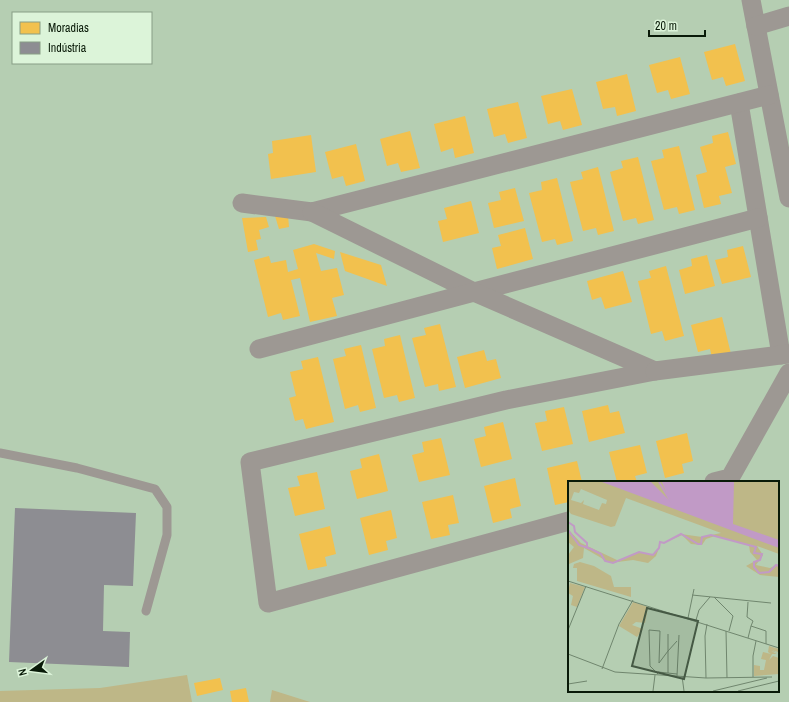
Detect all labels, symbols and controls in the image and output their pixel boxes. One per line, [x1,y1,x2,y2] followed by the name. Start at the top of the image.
[12,12,152,64] legend
[649,12,705,38] scale bar
[655,18,677,34] text: 20 m
[48,20,89,36] text: Moradias
[48,40,87,56] text: Indústria
[568,481,779,692] inset map
[12,650,52,690] north arrow
[15,668,30,677] text: N

